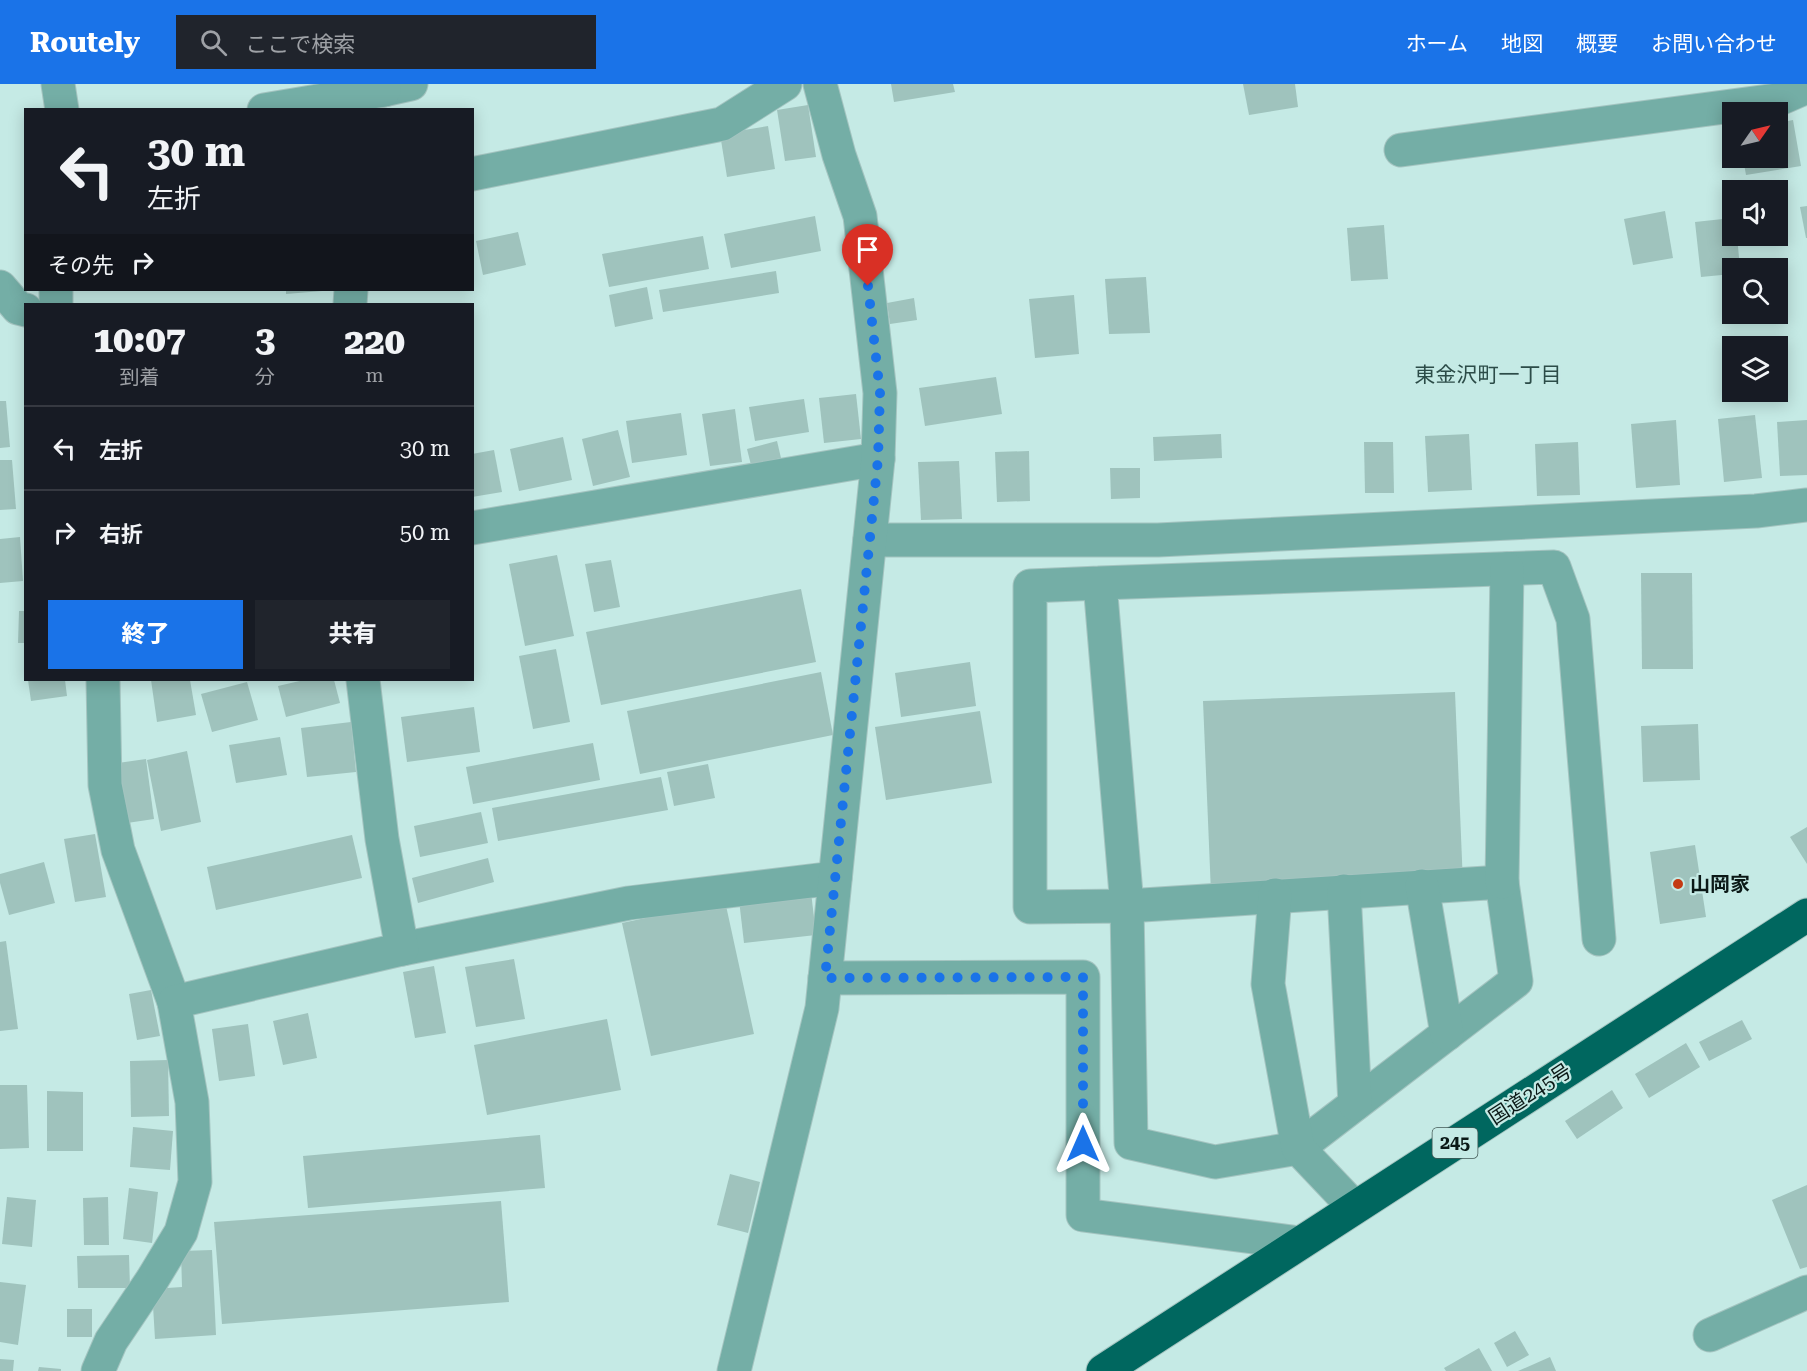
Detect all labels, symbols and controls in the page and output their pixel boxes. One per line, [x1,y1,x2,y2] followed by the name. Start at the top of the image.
[176,15,596,69] search box
[30,26,140,59] text: Routely
[197,26,230,59] icon: search
[245,32,355,57] text: ここで検索
[1406,32,1468,56] text: ホーム
[1501,32,1543,56] text: 地図
[1576,32,1618,56] text: 概要
[1651,32,1777,56] text: お問い合わせ
[1722,102,1788,168] north arrow
[1722,102,1788,402] map controls
[147,127,245,176] text: 30 m
[48,132,126,210] icon: left
[1722,180,1788,246] button: sound
[147,183,201,215] text: 左折
[842,224,893,286] pin
[851,233,884,266] icon: arrive
[126,246,159,279] icon: right
[48,253,114,278] text: その先
[1722,258,1788,324] button: search
[93,319,186,361] text: 10:07
[255,319,275,361] text: 3
[344,321,405,363] text: 220
[1722,336,1788,402] button: layers
[365,363,384,387] text: m
[1415,363,1562,387] district label: 東金沢町一丁目
[119,365,159,389] text: 到着
[255,365,275,389] text: 分
[48,432,81,465] icon: left
[400,436,450,461] text: 30 m
[99,438,143,463] text: 左折
[48,516,81,549] icon: right
[400,520,450,545] text: 50 m
[99,522,143,547] text: 右折
[48,600,243,669] button: 終了
[255,600,450,669] button: 共有
[1690,872,1750,896] place label: 山岡家
[1671,877,1685,891] marker: 山岡家
[1484,1058,1576,1130] street label: 国道245号
[1051,1112,1115,1176] position arrow
[1432,1128,1478,1158] road number: 245

